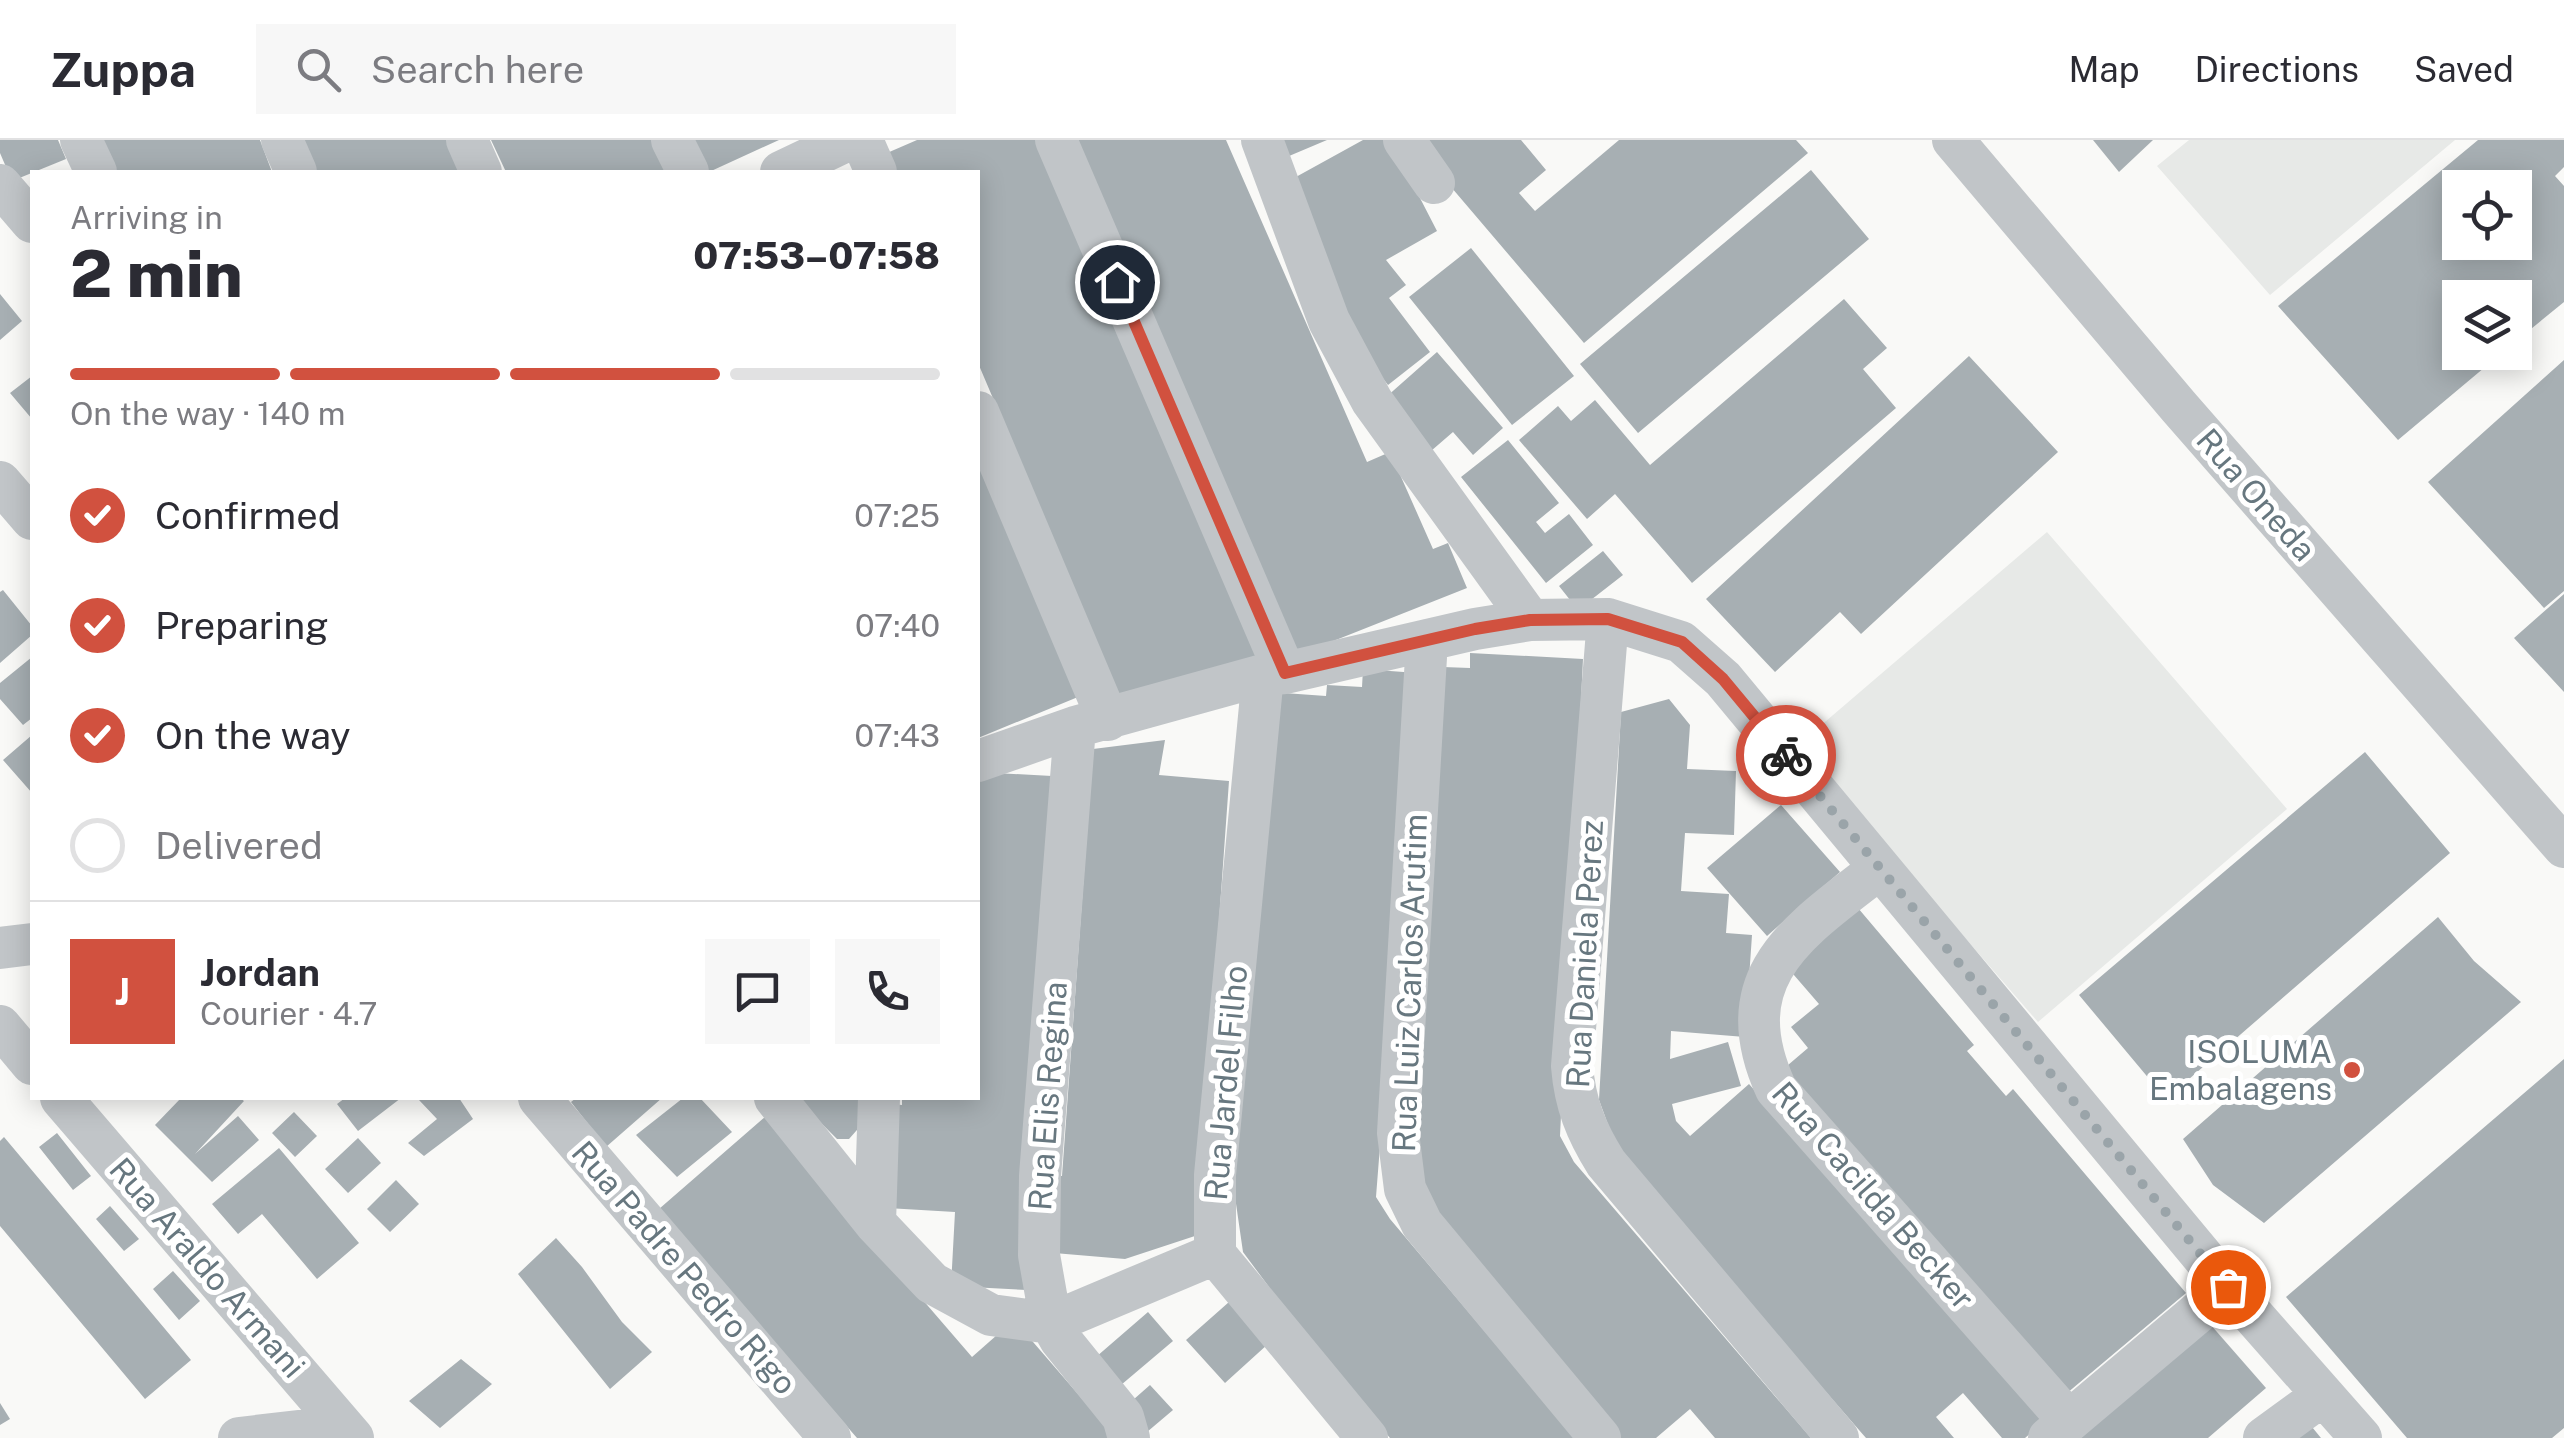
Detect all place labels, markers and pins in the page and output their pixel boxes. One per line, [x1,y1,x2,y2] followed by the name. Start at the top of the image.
[1075,240,1160,325] pin
[2149,1033,2332,1107] place label: ISOLUMA Embalagens
[2341,1059,2363,1081] marker: ISOLUMA Embalagens
[2186,1245,2271,1330] pin

